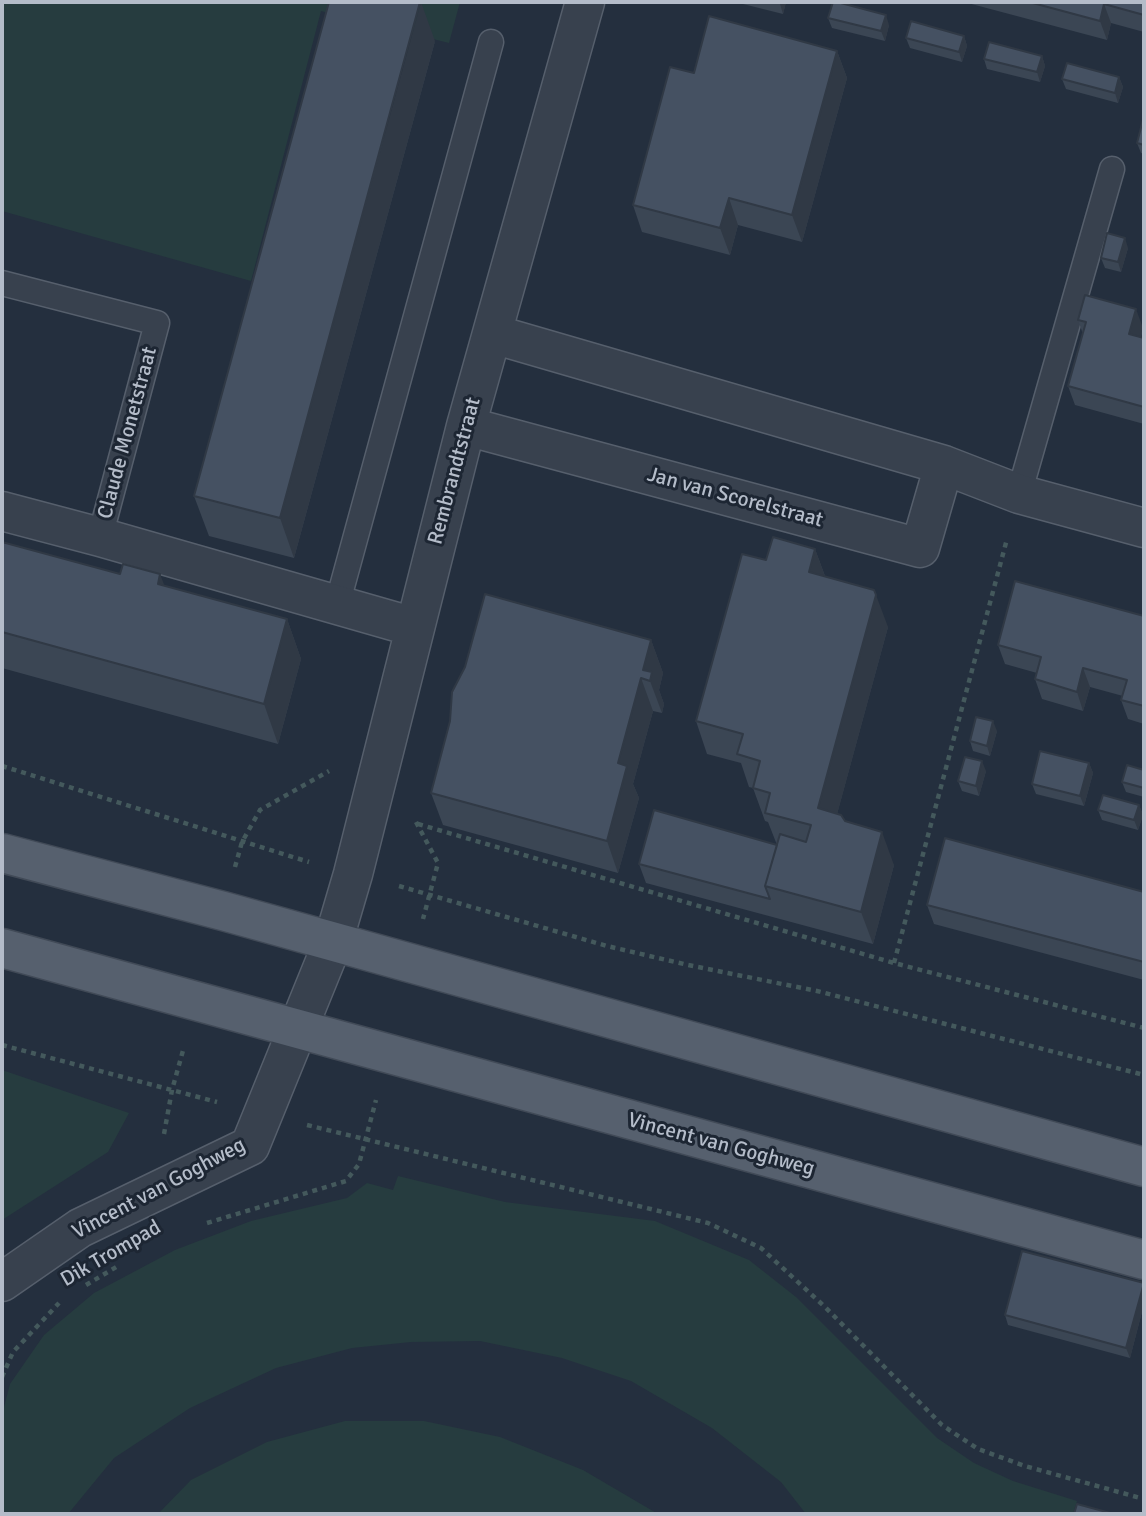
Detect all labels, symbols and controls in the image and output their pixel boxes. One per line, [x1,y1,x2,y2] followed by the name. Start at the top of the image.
[93,344,163,522] street label: Claude Monetstraat
[423,395,487,547] street label: Rembrandtstraat
[644,462,826,534] street label: Jan van Scorelstraat
[625,1108,817,1182] street label: Vincent van Goghweg
[68,1133,250,1245] street label: Vincent van Goghweg
[56,1215,166,1293] street label: Dik Trompad

